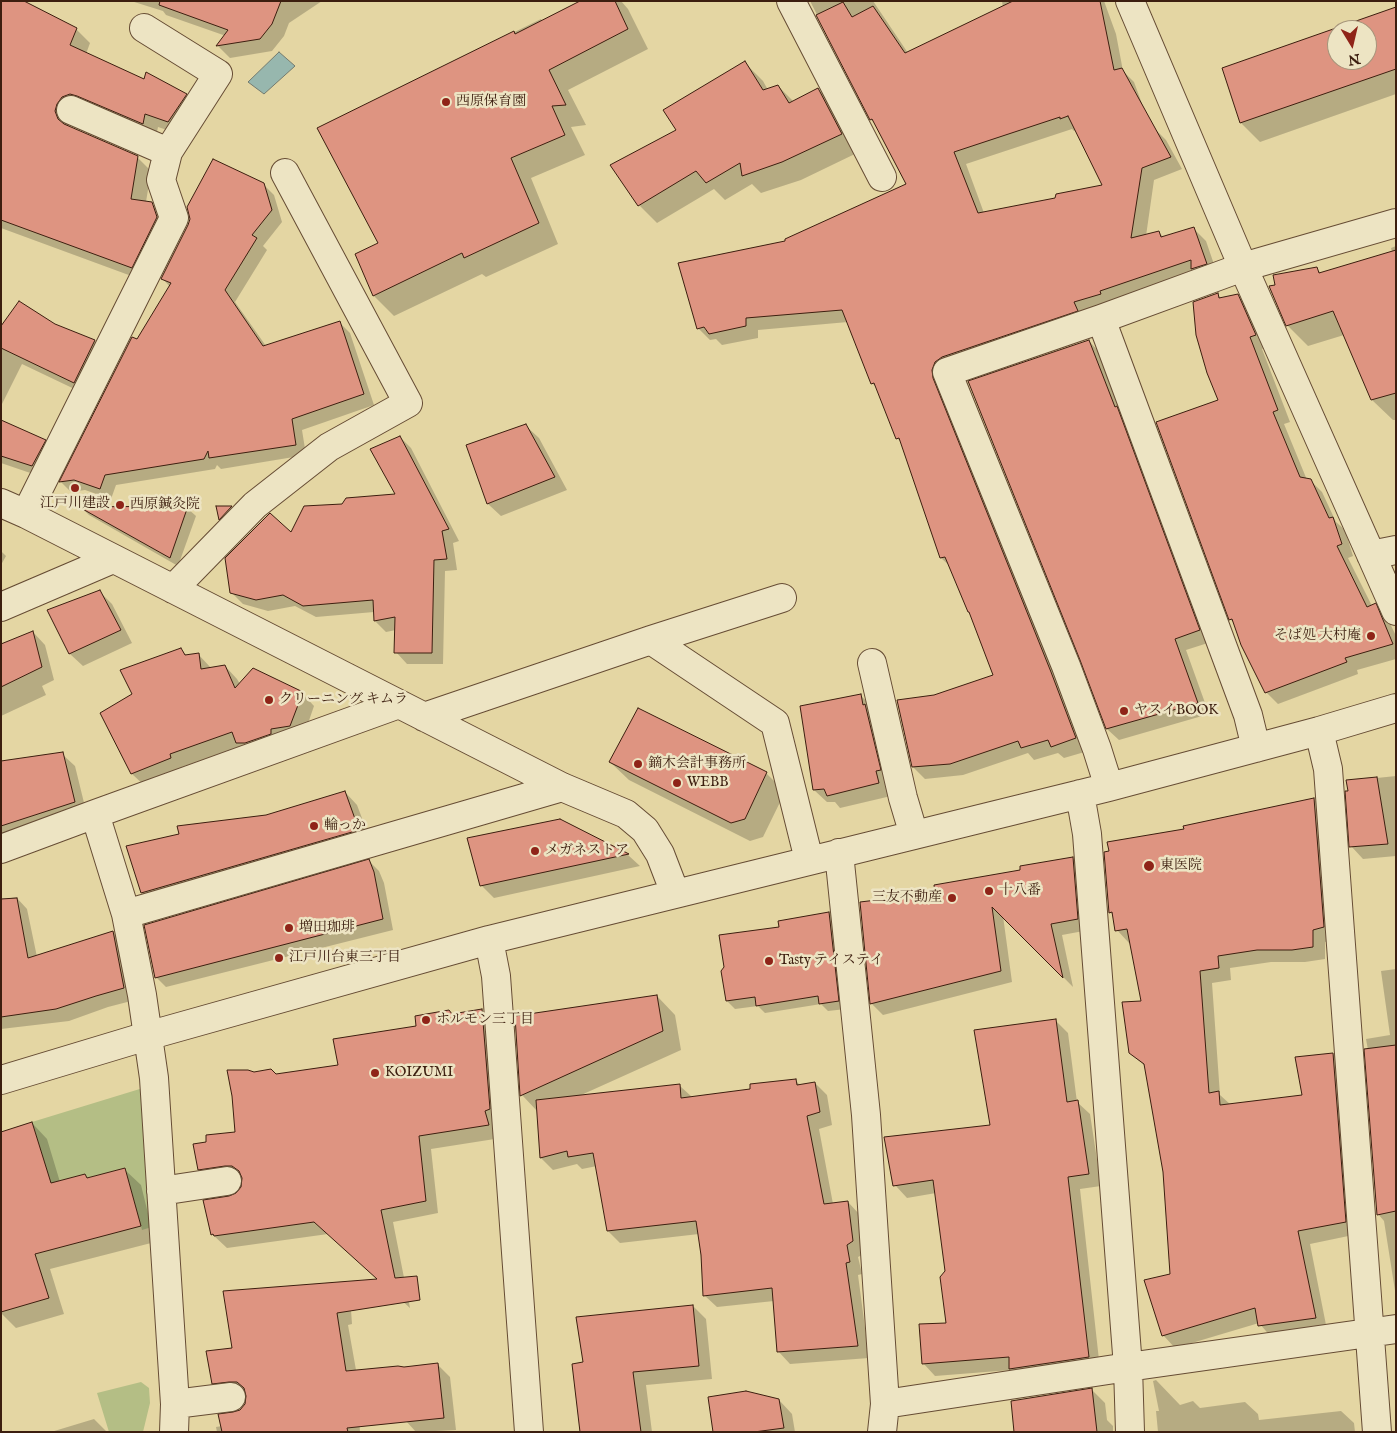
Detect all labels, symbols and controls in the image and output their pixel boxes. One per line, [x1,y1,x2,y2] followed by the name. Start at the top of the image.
[1327,20,1377,70] north arrow
[1347,49,1362,69] text: N
[456,94,526,110] place label: 西原保育園
[440,96,452,108] marker: 西原保育園
[69,482,81,494] marker: 江戸川建設
[40,496,110,512] place label: 江戸川建設
[130,497,200,513] place label: 西原鍼灸院
[114,499,126,511] marker: 西原鍼灸院
[1274,628,1361,644] place label: そば処 大村庵
[1365,630,1377,642] marker: そば処 大村庵
[279,692,408,708] place label: クリーニング キムラ
[263,694,275,706] marker: クリーニング キムラ
[1134,703,1218,719] place label: ヤスイBOOK
[1118,705,1130,717] marker: ヤスイBOOK
[648,756,746,772] place label: 鏑木会計事務所
[632,758,644,770] marker: 鏑木会計事務所
[687,775,728,791] place label: WEBB
[671,777,683,789] marker: WEBB
[324,818,366,834] place label: 輪っか
[308,820,320,832] marker: 輪っか
[545,843,629,859] place label: メガネストア
[529,845,541,857] marker: メガネストア
[1160,858,1202,874] place label: 東医院
[1142,859,1156,873] marker: 東医院
[999,883,1041,899] place label: 十八番
[983,885,995,897] marker: 十八番
[872,890,942,906] place label: 三友不動産
[946,892,958,904] marker: 三友不動産
[299,920,355,936] place label: 増田珈琲
[283,922,295,934] marker: 増田珈琲
[289,950,401,966] place label: 江戸川台東三丁目
[273,952,285,964] marker: 江戸川台東三丁目
[779,953,884,969] place label: Tasty テイステイ
[763,955,775,967] marker: Tasty テイステイ
[436,1012,534,1028] place label: ホルモン三丁目
[420,1014,432,1026] marker: ホルモン三丁目
[385,1065,453,1081] place label: KOIZUMI
[369,1067,381,1079] marker: KOIZUMI

